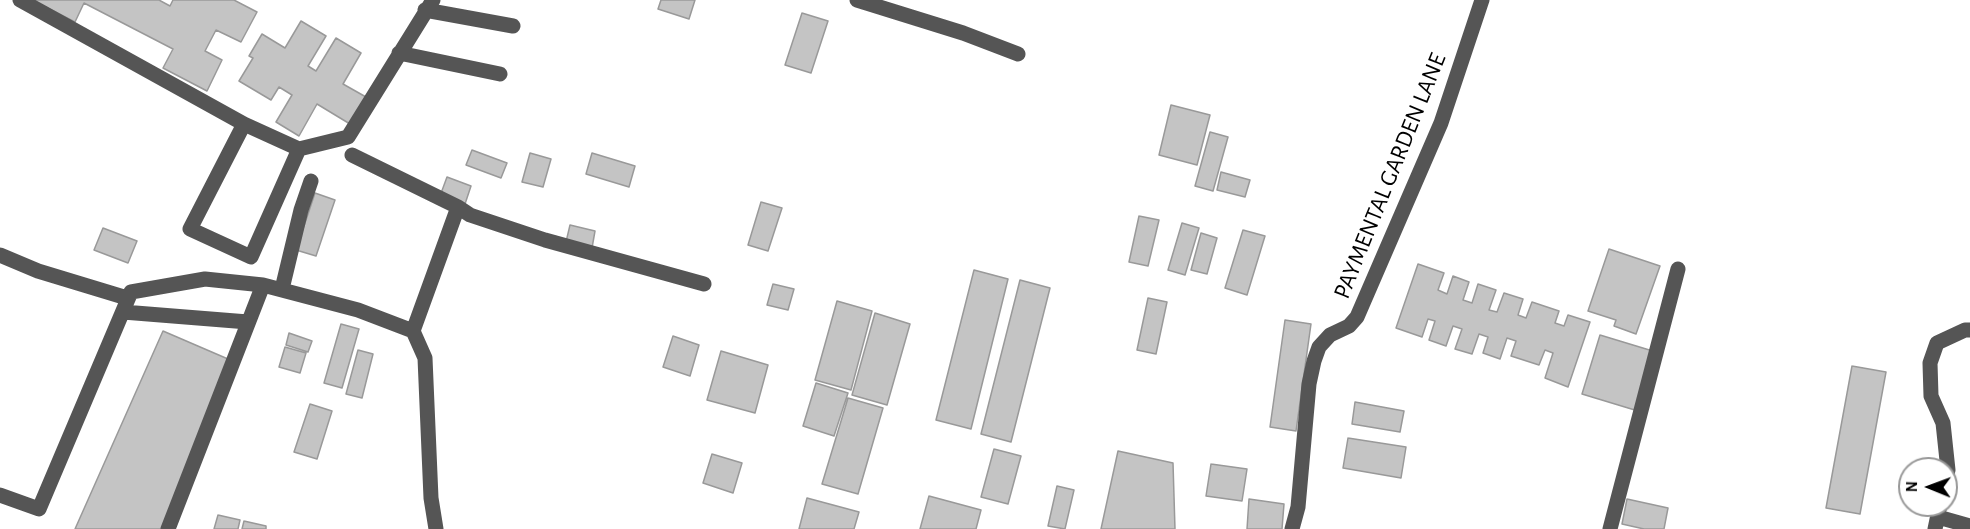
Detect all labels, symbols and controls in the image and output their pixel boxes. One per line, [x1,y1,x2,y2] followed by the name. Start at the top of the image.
[1328,49,1452,303] street label: PAYMENTAL GARDEN LANE
[1898,457,1958,517] north arrow
[1904,481,1920,492] text: N

